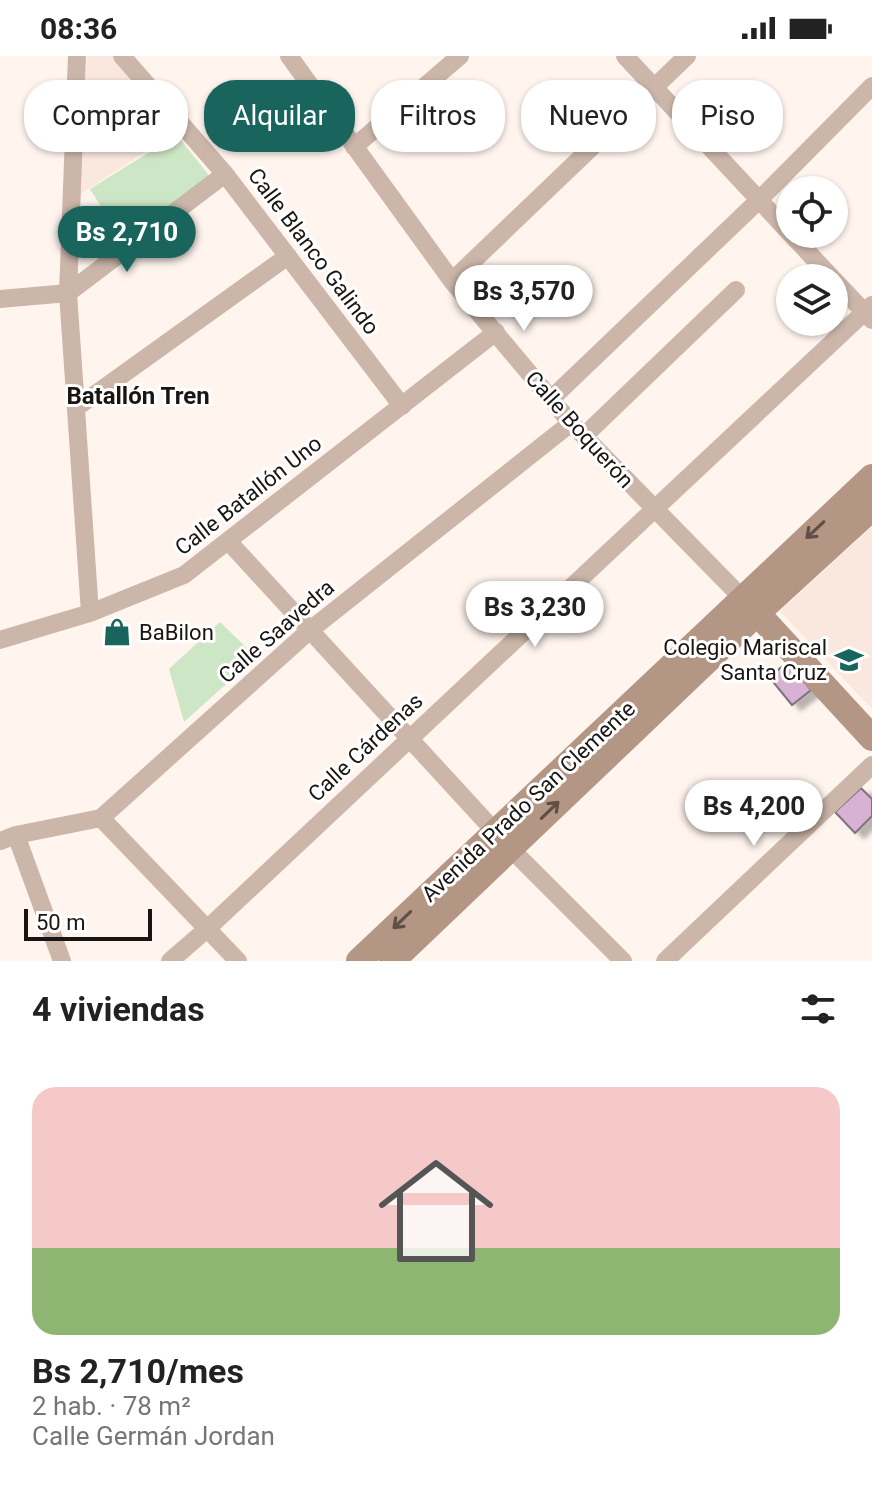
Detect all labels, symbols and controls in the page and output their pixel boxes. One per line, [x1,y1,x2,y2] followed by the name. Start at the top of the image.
[40,11,117,46] text: 08:36
[24,80,188,152] chip: Comprar
[204,80,355,152] chip: Alquilar
[371,80,505,152] chip: Filtros
[521,80,656,152] chip: Nuevo
[672,80,783,152] chip: Piso
[243,163,384,339] street label: Calle Blanco Galindo
[776,176,848,336] map controls
[776,176,848,248] button: locate
[44,206,210,274] pin: Bs 2,710
[76,217,178,247] text: Bs 2,710
[776,264,848,336] button: layers
[441,265,607,333] pin: Bs 3,570
[473,276,575,306] text: Bs 3,570
[521,366,639,493] street label: Calle Boquerón
[66,382,210,410] district label: Batallón Tren
[170,431,326,560] street label: Calle Batallón Uno
[805,521,825,540] one-way arrow
[214,575,339,688] street label: Calle Saavedra
[452,581,618,649] pin: Bs 3,230
[484,592,586,622] text: Bs 3,230
[102,617,132,647] shop icon: BaBilon
[139,620,214,645] place label: BaBilon
[663,635,827,685] place label: Colegio Mariscal Santa Cruz
[834,645,864,675] school or university icon: Colegio Mariscal Santa Cruz
[303,688,428,807] street label: Calle Cárdenas
[416,696,640,907] street label: Avenida Prado San Clemente
[671,780,837,848] pin: Bs 4,200
[703,791,805,821] text: Bs 4,200
[540,801,559,820] one-way arrow
[24,905,152,941] scale bar
[36,910,85,935] text: 50 m
[393,910,412,929] one-way arrow
[796,987,840,1031] icon: filters
[32,989,205,1029] text: 4 viviendas
[364,1139,508,1283] icon: home
[32,1351,244,1391] text: Bs 2,710/mes
[32,1391,191,1421] text: 2 hab. · 78 m²
[32,1421,275,1451] text: Calle Germán Jordan

